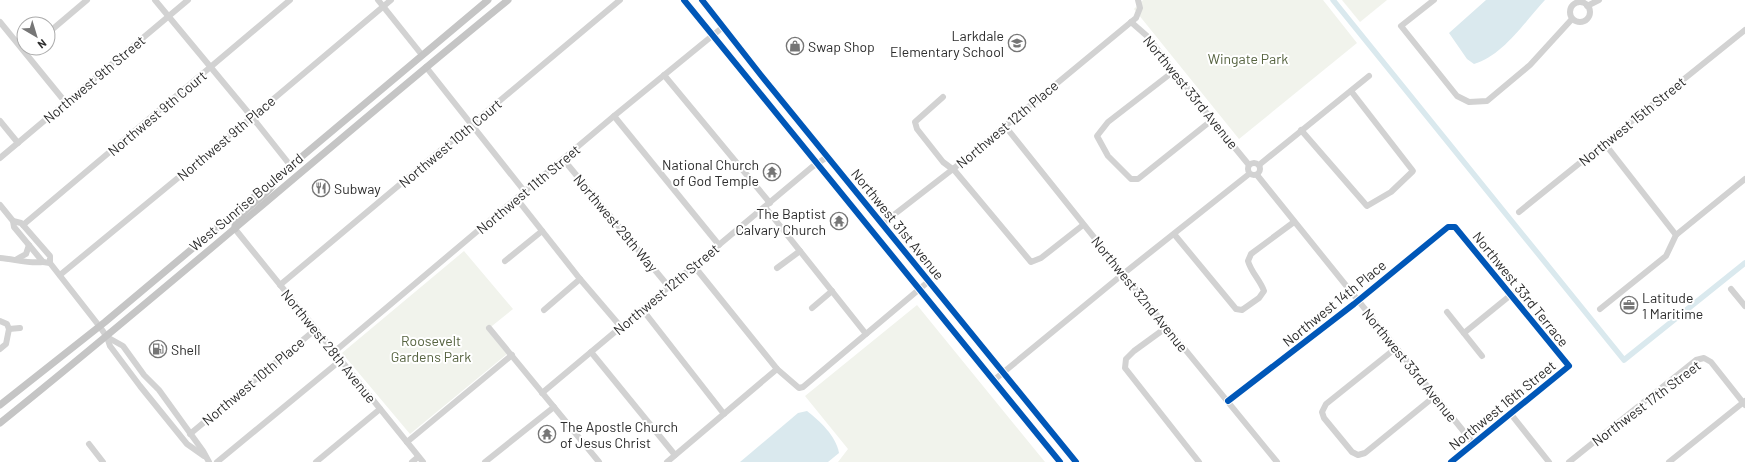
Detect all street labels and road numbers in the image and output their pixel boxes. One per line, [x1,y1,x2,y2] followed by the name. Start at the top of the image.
[40,32,148,126] street label: Northwest 9th Street
[1140,32,1242,152] street label: Northwest 33rd Avenue
[104,67,210,159] street label: Northwest 9th Court
[1575,73,1689,169] street label: Northwest 15th Street
[953,76,1061,172] street label: Northwest 12th Place
[173,92,279,184] street label: Northwest 9th Place
[395,95,505,191] street label: Northwest 10th Court
[473,141,583,237] street label: Northwest 11th Street
[186,149,306,255] street label: West Sunrise Boulevard
[848,165,948,283] street label: Northwest 31st Avenue
[570,171,662,276] street label: Northwest 29th Way
[1469,228,1573,350] street label: Northwest 33rd Terrace
[1088,233,1192,355] street label: Northwest 32nd Avenue
[610,240,722,338] street label: Northwest 12th Street
[1279,256,1389,350] street label: Northwest 14th Place
[278,286,380,406] street label: Northwest 28th Avenue
[1359,305,1461,425] street label: Northwest 33rd Avenue
[198,333,308,429] street label: Northwest 10th Place
[1445,357,1559,453] street label: Northwest 16th Street
[1588,357,1704,449] street label: Northwest 17th Street

